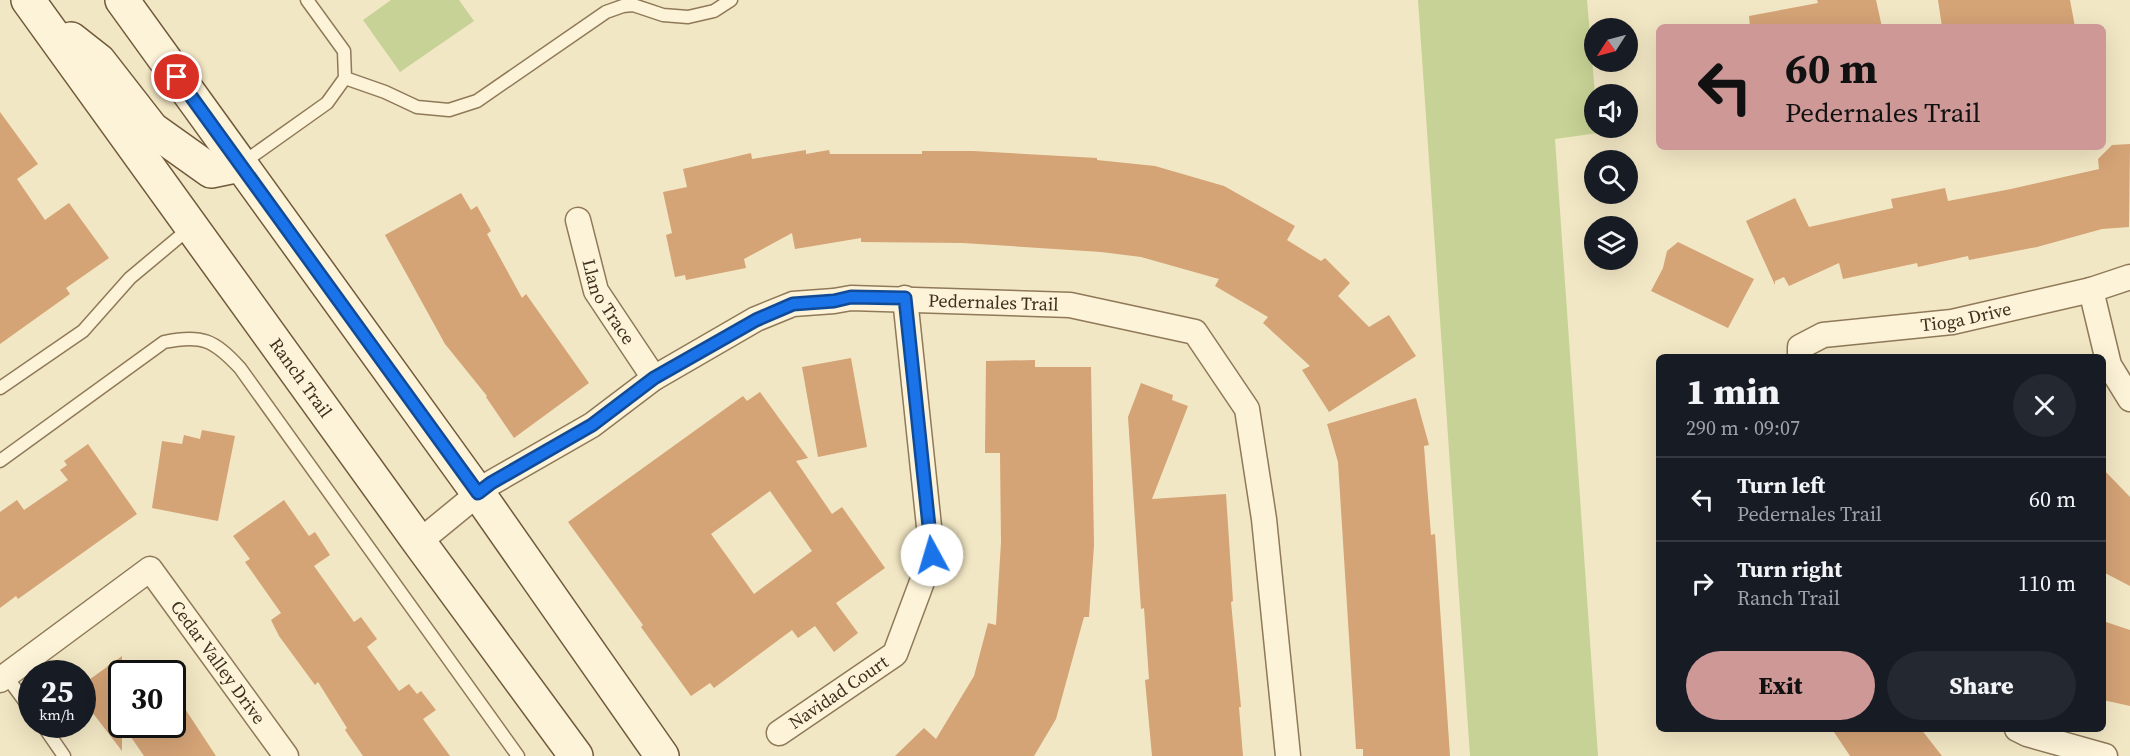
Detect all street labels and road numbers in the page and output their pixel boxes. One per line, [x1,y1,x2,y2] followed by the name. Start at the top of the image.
[576,256,641,349] street label: Llano Trace
[928,287,1059,317] street label: Pedernales Trail
[1919,296,2014,337] street label: Tioga Drive
[264,333,338,423] street label: Ranch Trail
[165,595,272,729] street label: Cedar Valley Drive
[784,649,893,735] street label: Navidad Court

